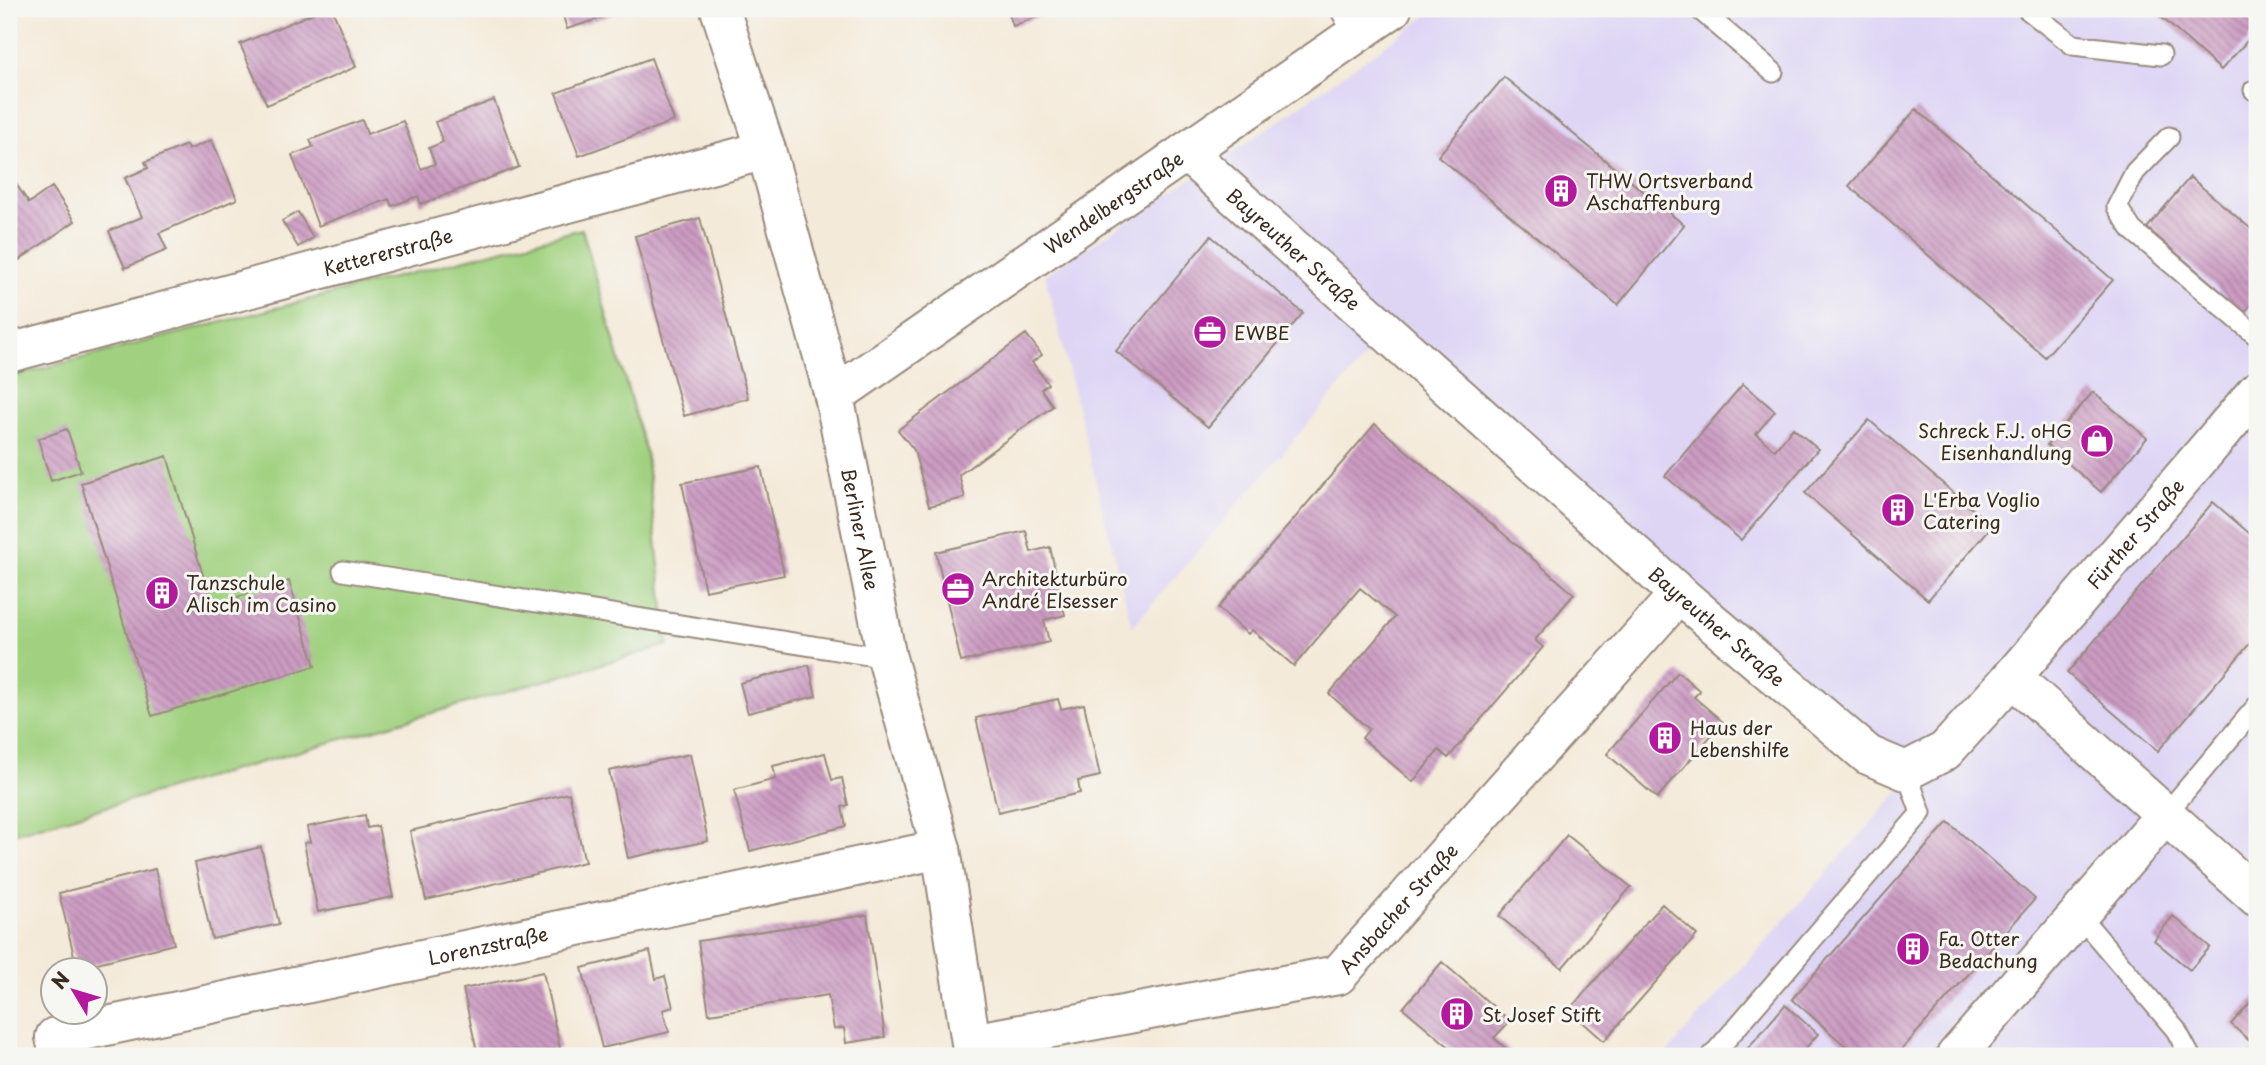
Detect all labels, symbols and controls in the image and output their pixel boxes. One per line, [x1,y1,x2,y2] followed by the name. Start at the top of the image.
[1038,144,1189,260] street label: Wendelbergstraße
[1586,166,1753,216] place label: THW Ortsverband Aschaffenburg
[1542,172,1580,210] building icon: THW Ortsverband Aschaffenburg
[1221,181,1367,317] street label: Bayreuther Straße
[320,221,455,282] street label: Kettererstraße
[1191,313,1229,351] office icon: EWBE
[1234,318,1290,346] place label: EWBE
[1918,416,2072,466] place label: Schreck F.J. oHG Eisenhandlung
[2078,422,2116,460] shop icon: Schreck F.J. oHG Eisenhandlung
[835,465,887,592] street label: Berliner Allee
[2080,472,2190,595] street label: Fürther Straße
[1923,485,2040,535] place label: L'Erba Voglio Catering
[1879,491,1917,529] building icon: L'Erba Voglio Catering
[1643,560,1791,693] street label: Bayreuther Straße
[982,564,1128,614] place label: Architekturbüro André Elsesser
[186,568,337,618] place label: Tanzschule Alisch im Casino
[939,570,977,608] office icon: Architekturbüro André Elsesser
[143,574,181,612] building icon: Tanzschule Alisch im Casino
[1690,713,1789,763] place label: Haus der Lebenshilfe
[1646,719,1684,757] building icon: Haus der Lebenshilfe
[1332,837,1464,980] street label: Ansbacher Straße
[425,919,550,971] street label: Lorenzstraße
[1938,924,2038,974] place label: Fa. Otter Bedachung
[1894,930,1932,968] building icon: Fa. Otter Bedachung
[38,956,108,1026] north arrow
[44,965,75,994] text: N
[1438,995,1476,1033] building icon: St Josef Stift
[1482,1000,1602,1028] place label: St Josef Stift

